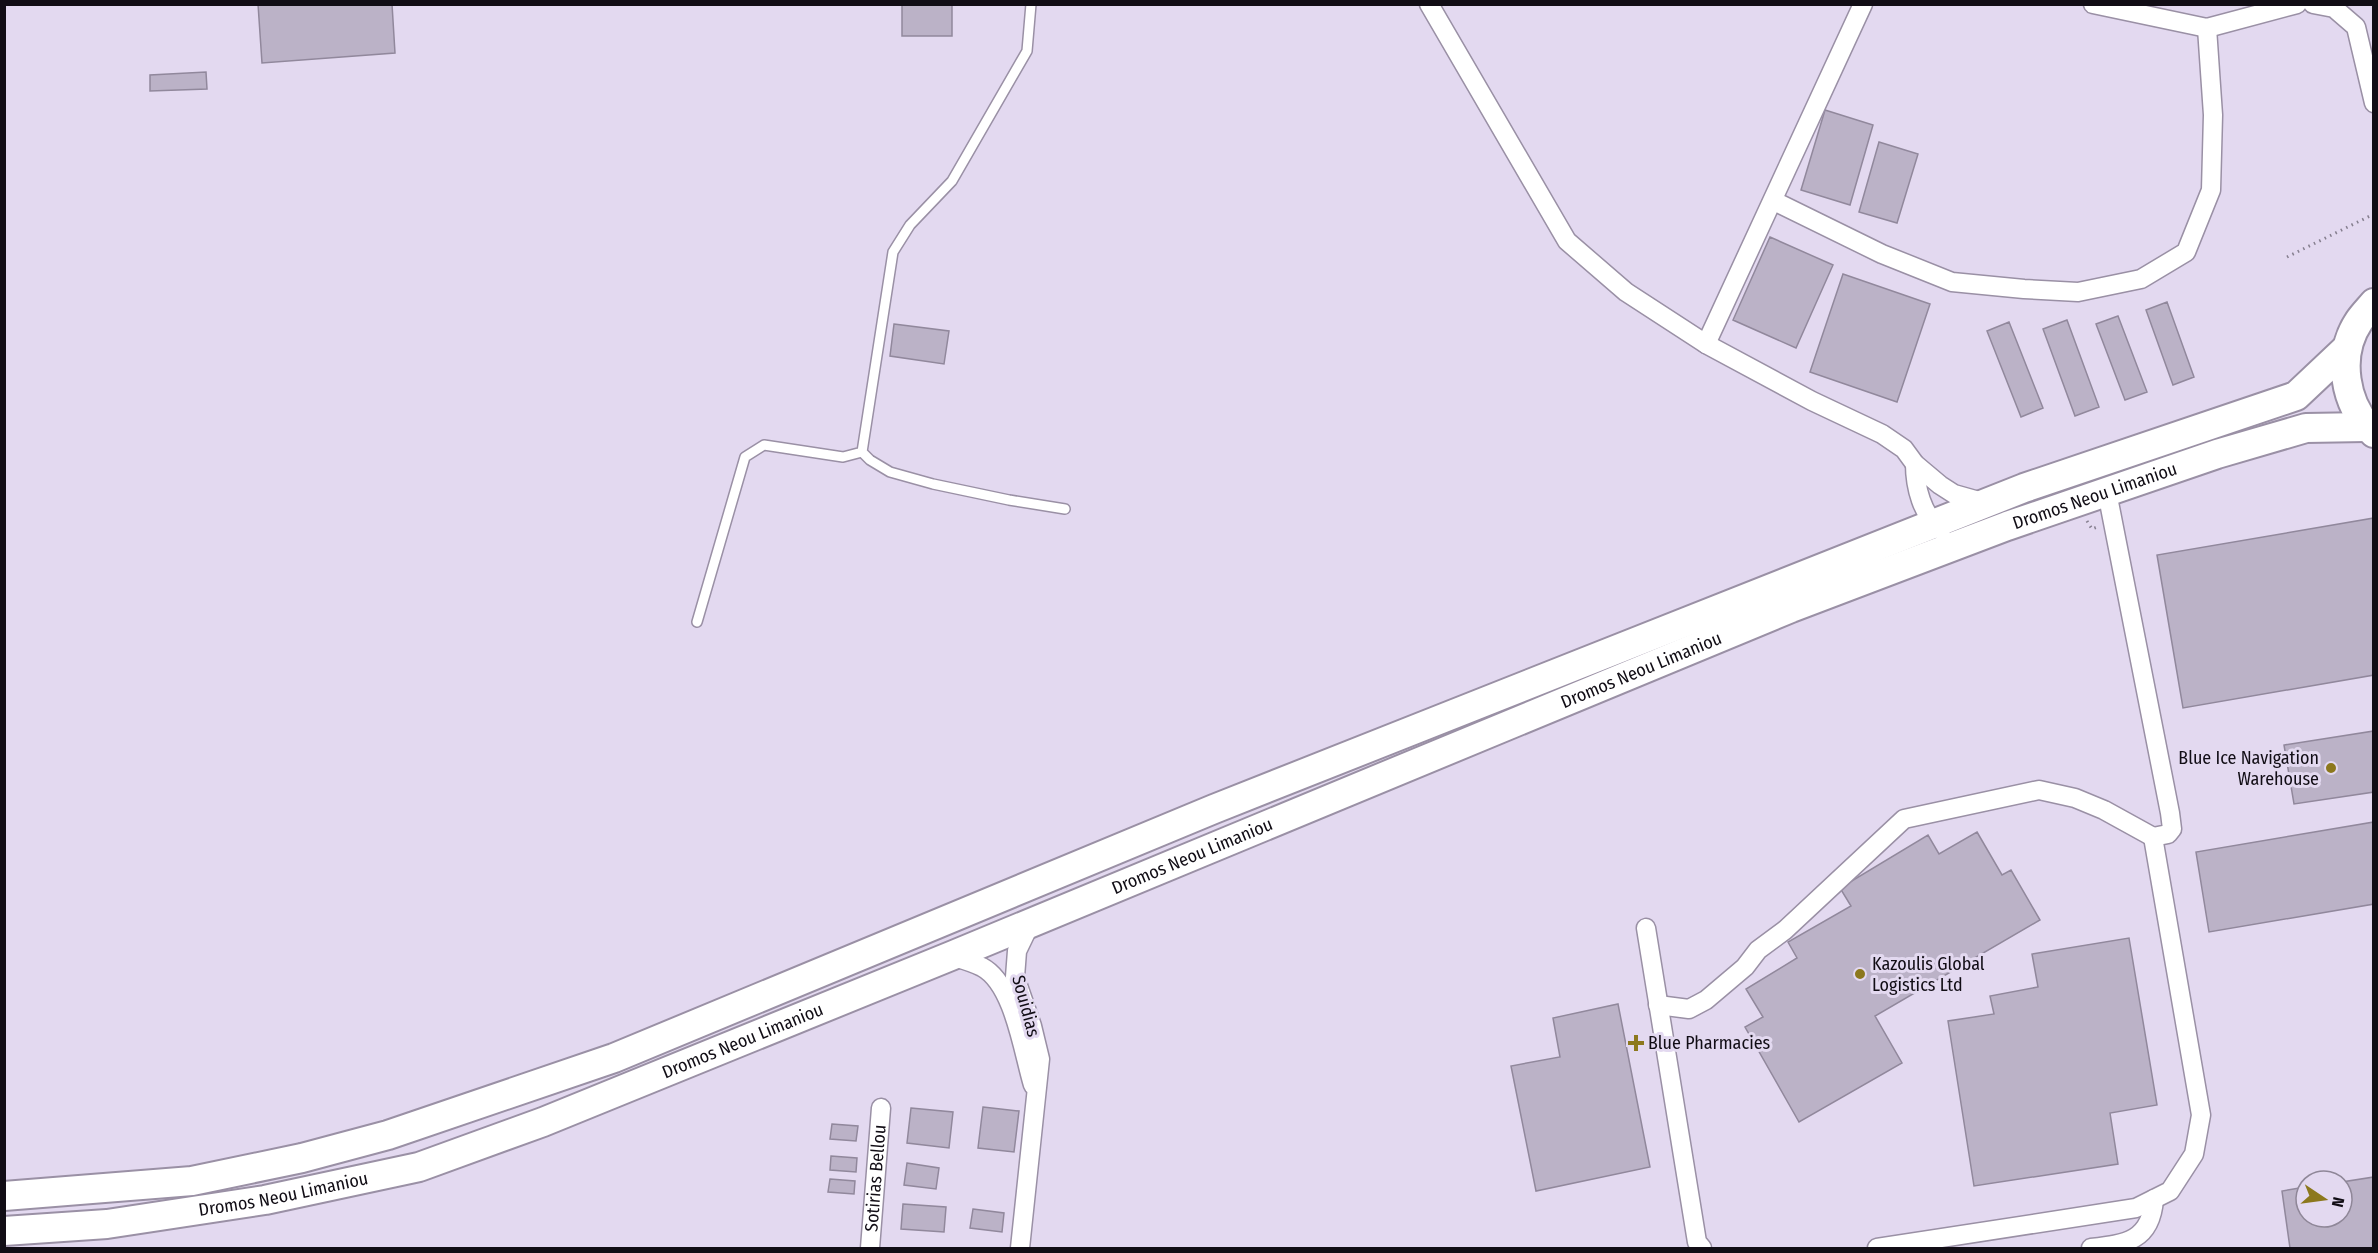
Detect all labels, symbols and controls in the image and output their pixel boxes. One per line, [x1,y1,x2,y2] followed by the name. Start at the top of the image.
[2010,458,2180,534] street label: Dromos Neou Limaniou
[1557,627,1725,713] street label: Dromos Neou Limaniou
[2178,747,2319,790] place label: Blue Ice Navigation Warehouse
[2324,761,2338,775] marker: Blue Ice Navigation Warehouse
[1108,813,1276,899] street label: Dromos Neou Limaniou
[1872,953,1985,996] place label: Kazoulis Global Logistics Ltd
[1853,967,1867,981] marker: Kazoulis Global Logistics Ltd
[1007,973,1045,1040] street label: Souidias
[659,998,826,1083] street label: Dromos Neou Limaniou
[1648,1032,1771,1054] place label: Blue Pharmacies
[1629,1036,1643,1050] marker: Blue Pharmacies
[860,1124,891,1233] street label: Sotirias Bellou
[197,1167,370,1221] street label: Dromos Neou Limaniou
[2294,1169,2354,1229] north arrow
[2328,1195,2348,1209] text: N

